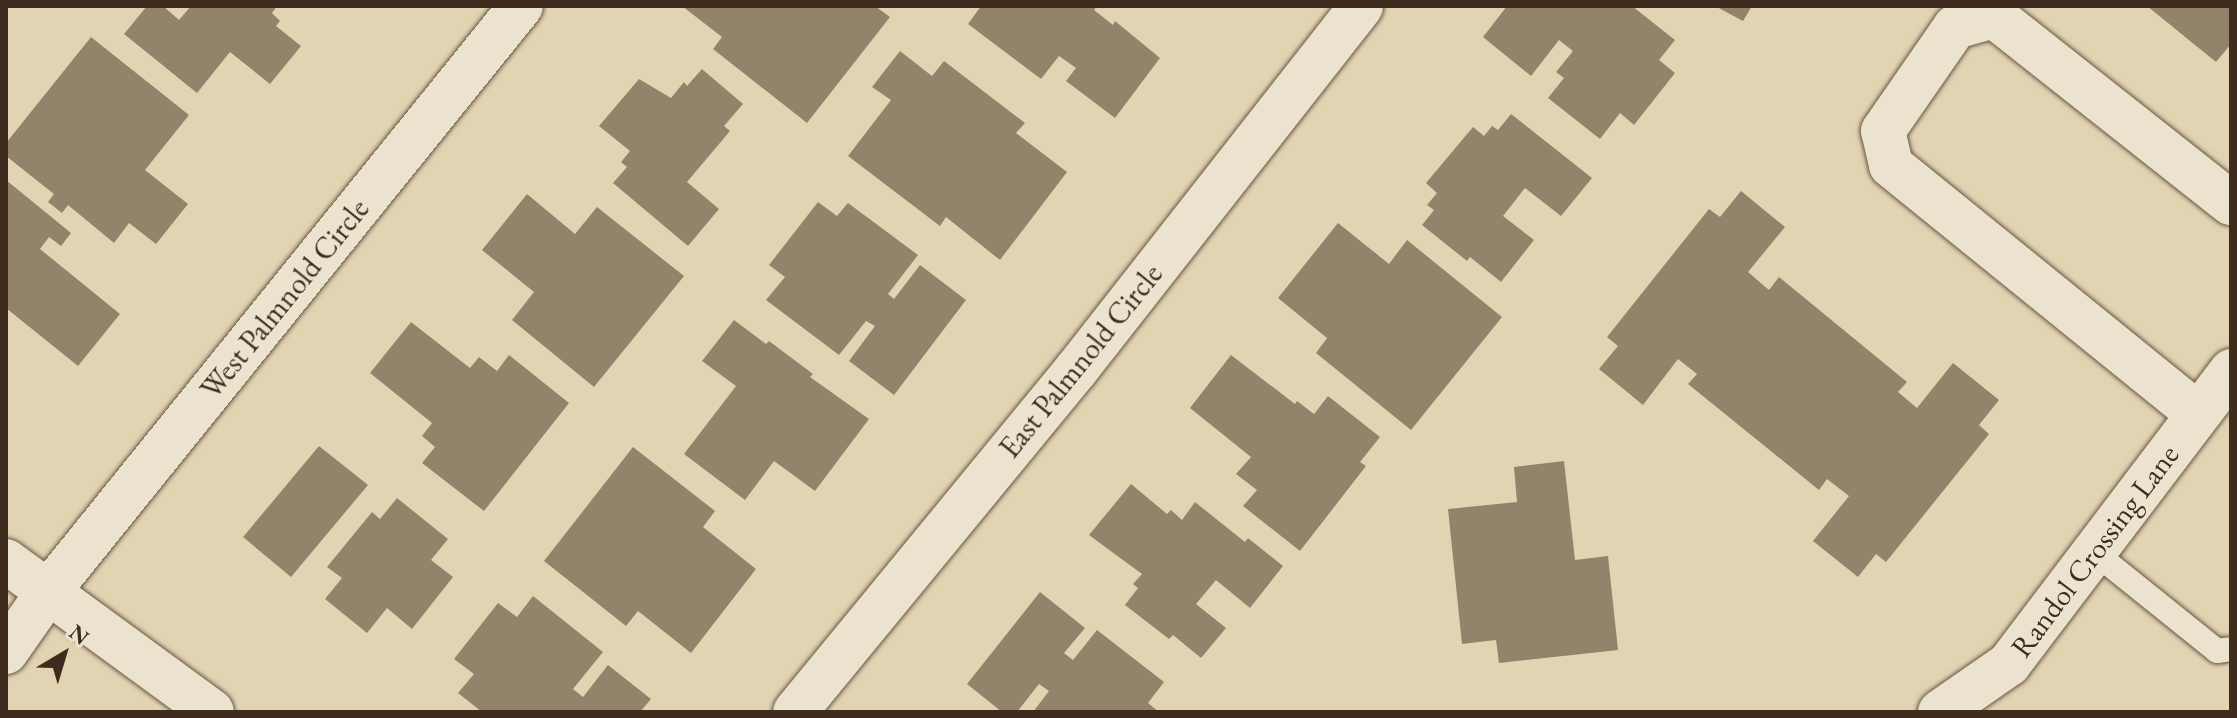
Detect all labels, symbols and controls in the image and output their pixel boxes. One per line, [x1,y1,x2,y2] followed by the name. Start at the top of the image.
[193,192,377,406] street label: West Palmnold Circle
[992,257,1170,465] street label: East Palmnold Circle
[2003,438,2187,664] street label: Randol Crossing Lane
[24,614,104,694] north arrow
[63,618,95,652] text: N

